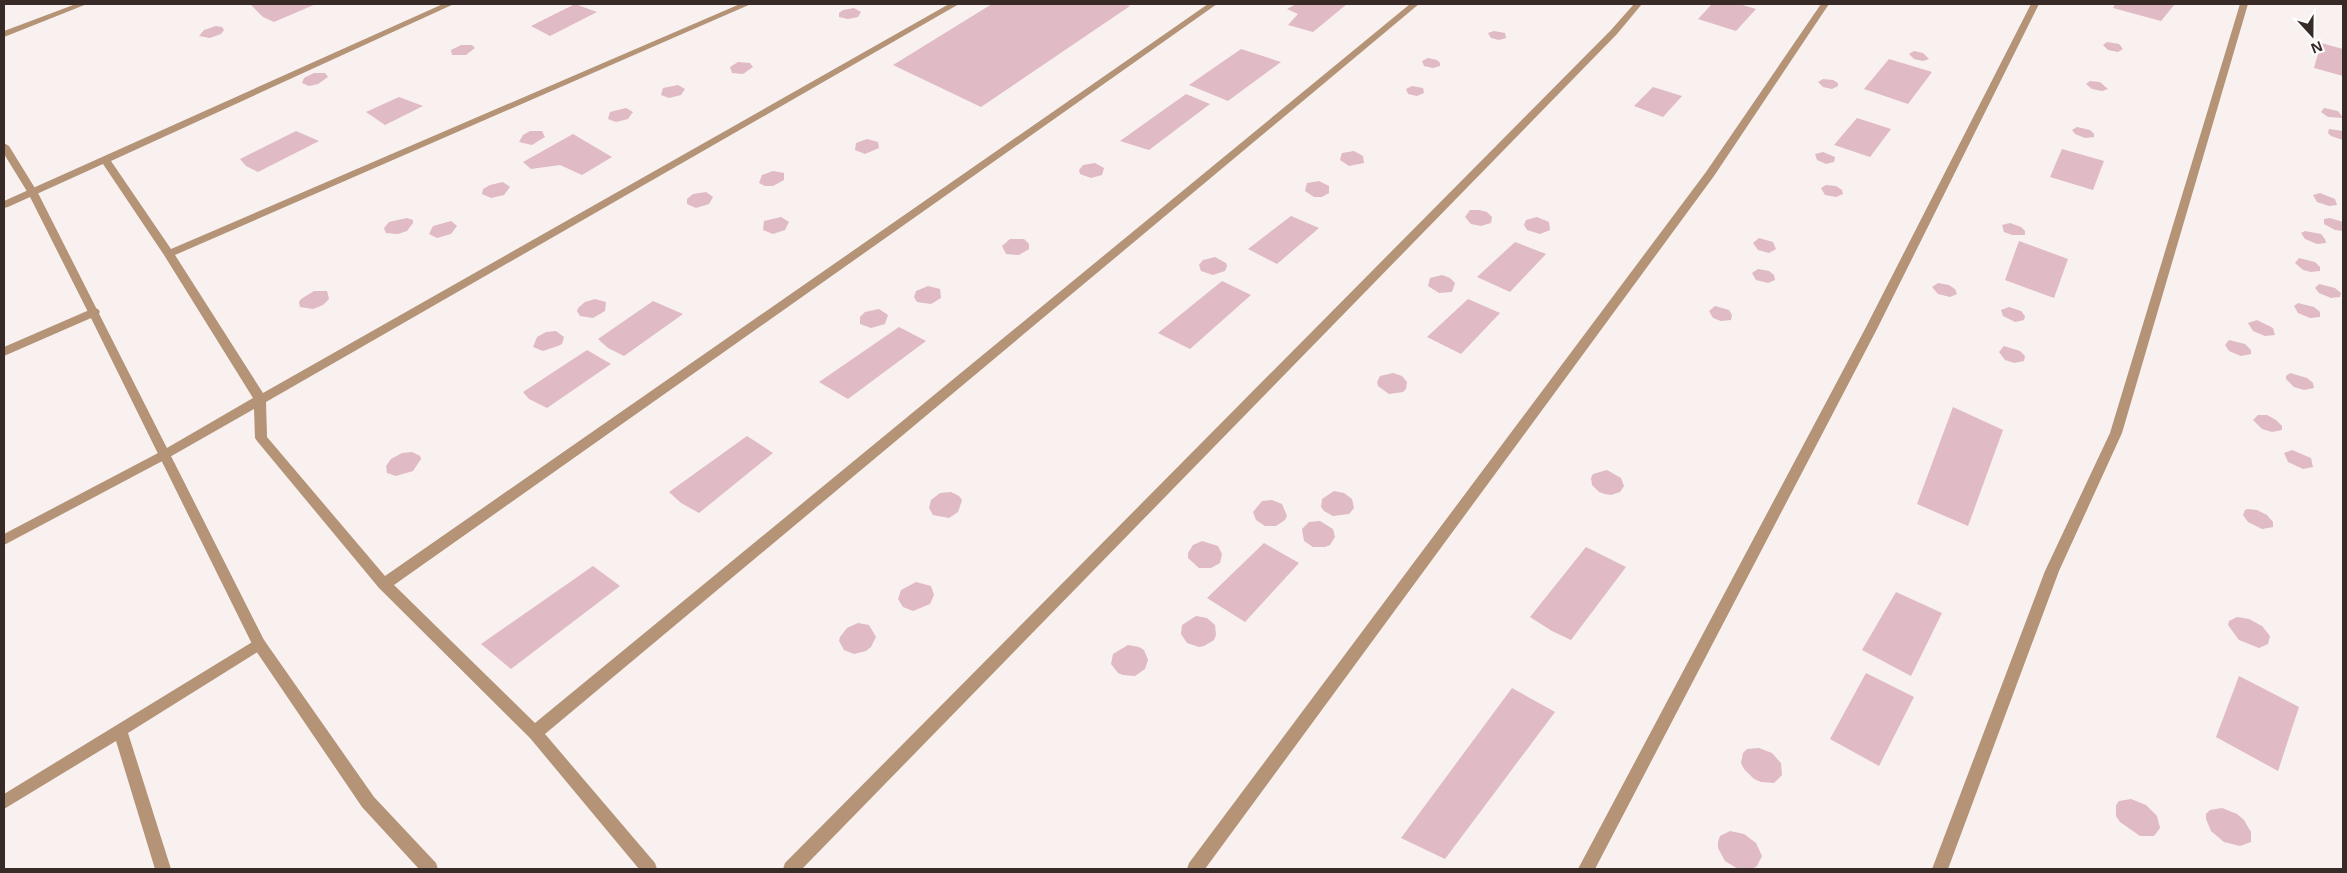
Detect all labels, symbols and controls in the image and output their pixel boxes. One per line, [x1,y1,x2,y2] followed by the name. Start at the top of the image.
[2287,10,2337,60] north arrow
[2308,37,2326,59] text: N

